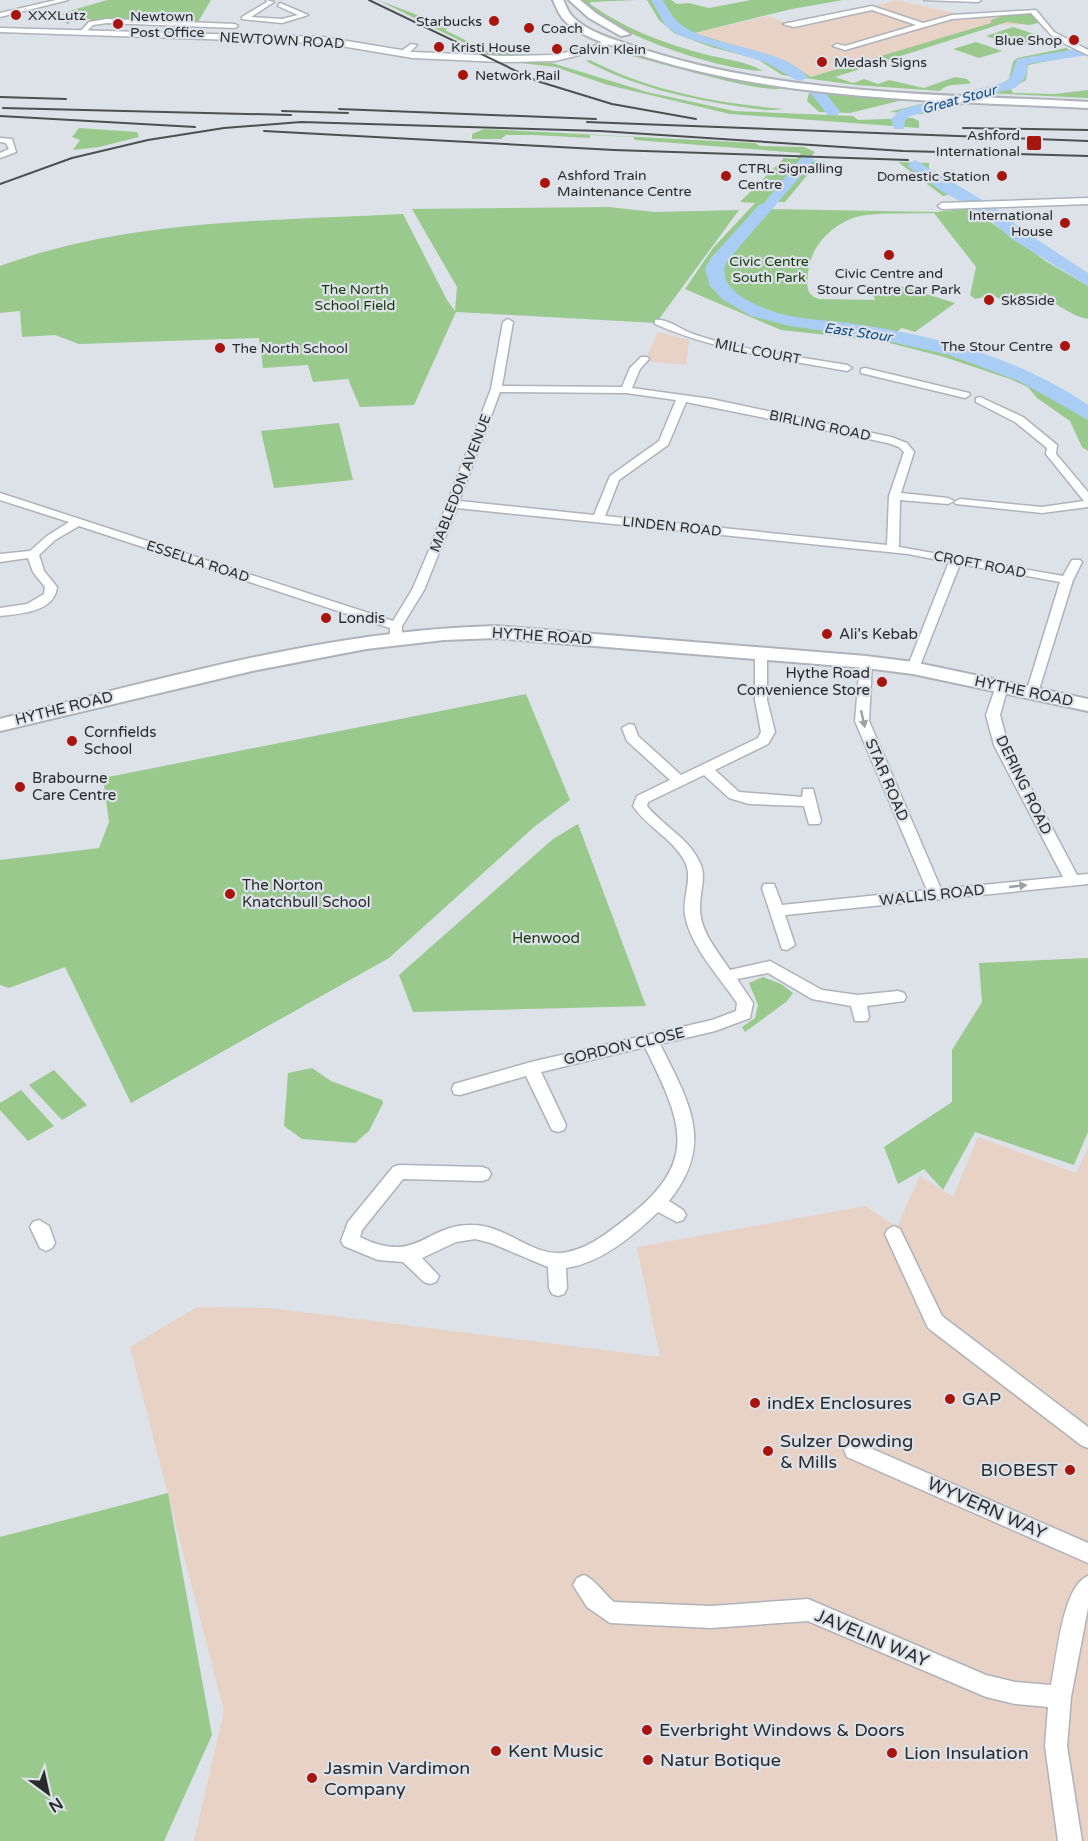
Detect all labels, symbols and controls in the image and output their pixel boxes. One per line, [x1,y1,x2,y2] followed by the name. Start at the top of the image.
[28,7,86,24] place label: XXXLutz
[9,8,23,22] marker: XXXLutz
[130,8,205,41] place label: Newtown Post Office
[416,13,482,30] place label: Starbucks
[487,14,501,28] marker: Starbucks
[111,17,125,31] marker: Newtown Post Office
[541,20,583,37] place label: Coach
[522,21,536,35] marker: Coach
[219,29,345,52] street label: NEWTOWN ROAD
[994,32,1062,49] place label: Blue Shop
[1067,33,1081,47] marker: Blue Shop
[451,39,530,56] place label: Kristi House
[432,40,446,54] marker: Kristi House
[569,41,646,58] place label: Calvin Klein
[550,42,564,56] marker: Calvin Klein
[834,54,927,71] place label: Medash Signs
[815,55,829,69] marker: Medash Signs
[475,67,560,84] place label: Network Rail
[456,68,470,82] marker: Network Rail
[920,81,1000,118] water label: Great Stour
[936,127,1020,160] place label: Ashford International
[1025,134,1043,152] marker: Ashford International
[738,160,843,193] place label: CTRL Signalling Centre
[557,167,692,200] place label: Ashford Train Maintenance Centre
[877,168,990,185] place label: Domestic Station
[719,169,733,183] marker: CTRL Signalling Centre
[995,169,1009,183] marker: Domestic Station
[538,176,552,190] marker: Ashford Train Maintenance Centre
[969,207,1053,240] place label: International House
[1058,216,1072,230] marker: International House
[882,248,896,262] marker: Civic Centre and Stour Centre Car Park
[729,253,809,286] park label: Civic Centre South Park
[817,265,961,298] place label: Civic Centre and Stour Centre Car Park
[315,281,395,314] park label: The North School Field
[1001,292,1055,309] place label: Sk8Side
[982,293,996,307] marker: Sk8Side
[823,319,895,346] water label: East Stour
[713,335,803,368] street label: MILL COURT
[941,338,1053,355] place label: The Stour Centre
[1058,339,1072,353] marker: The Stour Centre
[232,340,348,357] place label: The North School
[213,341,227,355] marker: The North School
[768,406,872,445] street label: BIRLING ROAD
[426,412,495,555] street label: MABLEDON AVENUE
[621,513,722,540] street label: LINDEN ROAD
[144,537,251,586] street label: ESSELLA ROAD
[932,547,1028,582] street label: CROFT ROAD
[338,609,385,627] place label: Londis
[319,611,333,625] marker: Londis
[491,624,593,648] street label: HYTHE ROAD
[839,625,918,643] place label: Ali's Kebab
[820,627,834,641] marker: Ali's Kebab
[737,664,870,699] place label: Hythe Road Convenience Store
[973,672,1075,710] street label: HYTHE ROAD
[875,675,889,689] marker: Hythe Road Convenience Store
[13,687,115,729] street label: HYTHE ROAD
[859,710,868,729] one-way arrow
[84,723,156,758] place label: Cornfields School
[992,732,1056,838] street label: DERING ROAD
[65,734,79,748] marker: Cornfields School
[862,736,912,824] street label: STAR ROAD
[32,769,116,804] place label: Brabourne Care Centre
[13,780,27,794] marker: Brabourne Care Centre
[242,876,371,911] place label: The Norton Knatchbull School
[878,881,986,909] street label: WALLIS ROAD
[1009,881,1028,891] one-way arrow
[223,887,237,901] marker: The Norton Knatchbull School
[512,929,580,947] park label: Henwood
[562,1023,686,1069] street label: GORDON CLOSE
[962,1388,1001,1410] place label: GAP
[767,1392,912,1414] place label: indEx Enclosures
[943,1392,957,1406] marker: GAP
[748,1396,762,1410] marker: indEx Enclosures
[780,1430,913,1473] place label: Sulzer Dowding & Mills
[761,1444,775,1458] marker: Sulzer Dowding & Mills
[980,1459,1058,1481] place label: BIOBEST
[1063,1463,1077,1477] marker: BIOBEST
[924,1472,1050,1544] street label: WYVERN WAY
[812,1604,933,1672] street label: JAVELIN WAY
[659,1719,905,1741] place label: Everbright Windows & Doors
[640,1723,654,1737] marker: Everbright Windows & Doors
[508,1740,603,1762] place label: Kent Music
[904,1742,1029,1764] place label: Lion Insulation
[489,1744,503,1758] marker: Kent Music
[885,1746,899,1760] marker: Lion Insulation
[660,1749,781,1771] place label: Natur Botique
[641,1753,655,1767] marker: Natur Botique
[324,1757,470,1800] place label: Jasmin Vardimon Company
[18,1763,78,1823] north arrow
[305,1771,319,1785] marker: Jasmin Vardimon Company
[45,1793,66,1817] text: N

